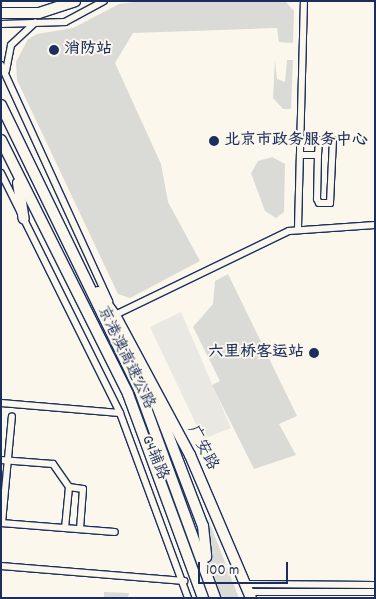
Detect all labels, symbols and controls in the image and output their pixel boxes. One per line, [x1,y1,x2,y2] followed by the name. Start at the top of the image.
[64,40,112,60] place label: 消防站
[48,44,60,56] marker: 消防站
[224,131,368,151] place label: 北京市政务服务中心
[208,135,220,147] marker: 北京市政务服务中心
[92,303,158,413] street label: 京港澳高速公路
[208,343,304,363] place label: 六里桥客运站
[308,347,320,359] marker: 六里桥客运站
[183,422,221,474] street label: 广安路
[136,433,172,483] street label: G4辅路
[201,552,291,584] scale bar
[206,560,239,582] text: 100 m

